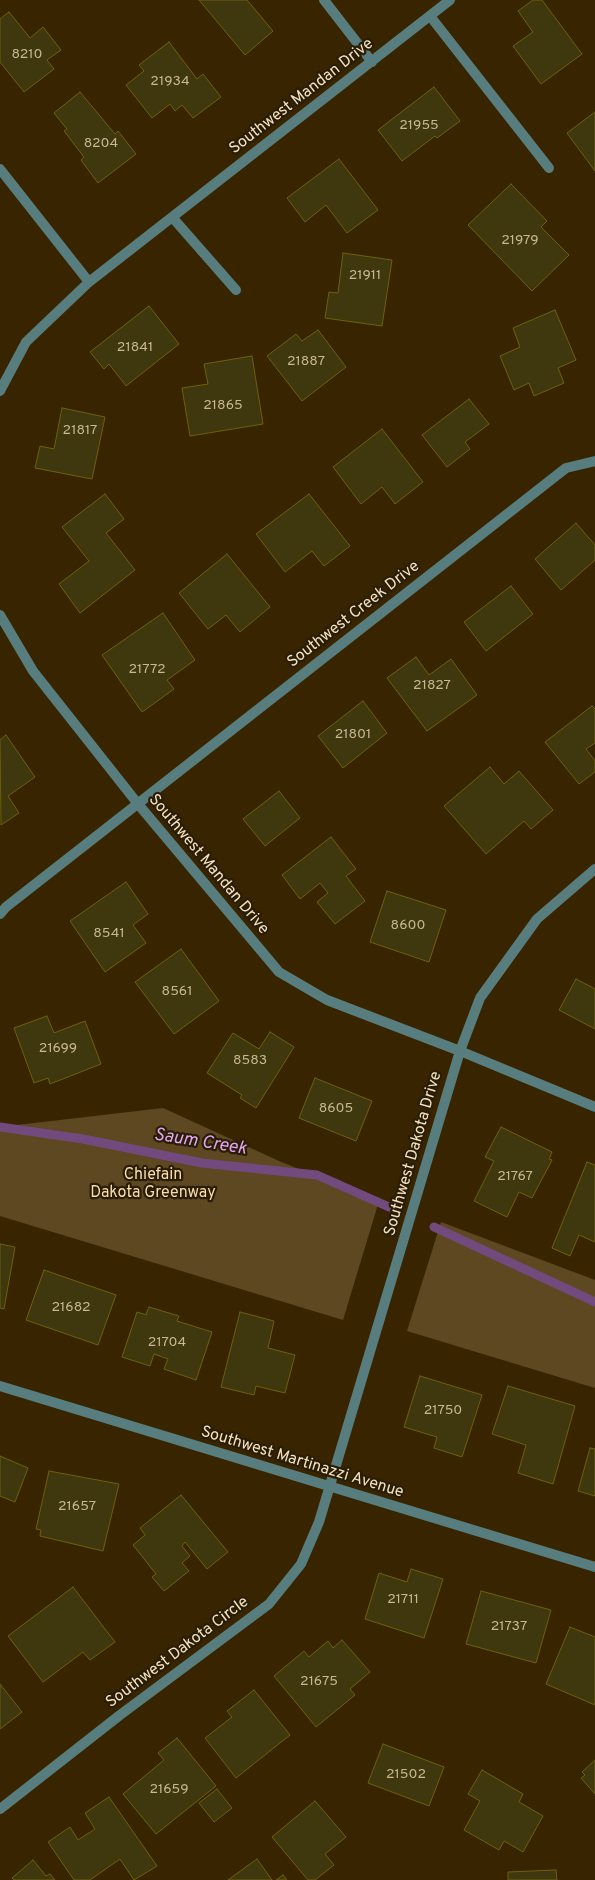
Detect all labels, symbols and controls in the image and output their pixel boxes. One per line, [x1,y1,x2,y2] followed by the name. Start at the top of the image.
[226,35,378,159] street label: Southwest Mandan Drive
[11,47,43,63] house number: 8210
[150,74,190,90] house number: 21934
[399,118,439,134] house number: 21955
[84,136,118,152] house number: 8204
[501,233,539,249] house number: 21979
[349,268,381,284] house number: 21911
[117,340,153,356] house number: 21841
[287,354,325,370] house number: 21887
[203,398,243,414] house number: 21865
[63,423,97,439] house number: 21817
[284,557,424,673] street label: Southwest Creek Drive
[128,662,166,678] house number: 21772
[413,678,451,694] house number: 21827
[335,727,371,743] house number: 21801
[144,791,272,939] street label: Southwest Mandan Drive
[391,918,425,934] house number: 8600
[93,926,125,942] house number: 8541
[162,984,192,1000] house number: 8561
[39,1041,77,1057] house number: 21699
[233,1053,267,1069] house number: 8583
[381,1069,447,1239] street label: Southwest Dakota Drive
[319,1101,353,1117] house number: 8605
[152,1125,248,1161] water label: Saum Creek
[90,1166,216,1204] park label: Chiefain Dakota Greenway
[497,1169,533,1185] house number: 21767
[52,1300,90,1316] house number: 21682
[148,1335,186,1351] house number: 21704
[424,1403,462,1419] house number: 21750
[198,1423,406,1503] street label: Southwest Martinazzi Avenue
[58,1499,96,1515] house number: 21657
[387,1592,419,1608] house number: 21711
[103,1593,253,1713] street label: Southwest Dakota Circle
[491,1619,527,1635] house number: 21737
[300,1674,338,1690] house number: 21675
[386,1767,426,1783] house number: 21502
[149,1782,189,1798] house number: 21659

